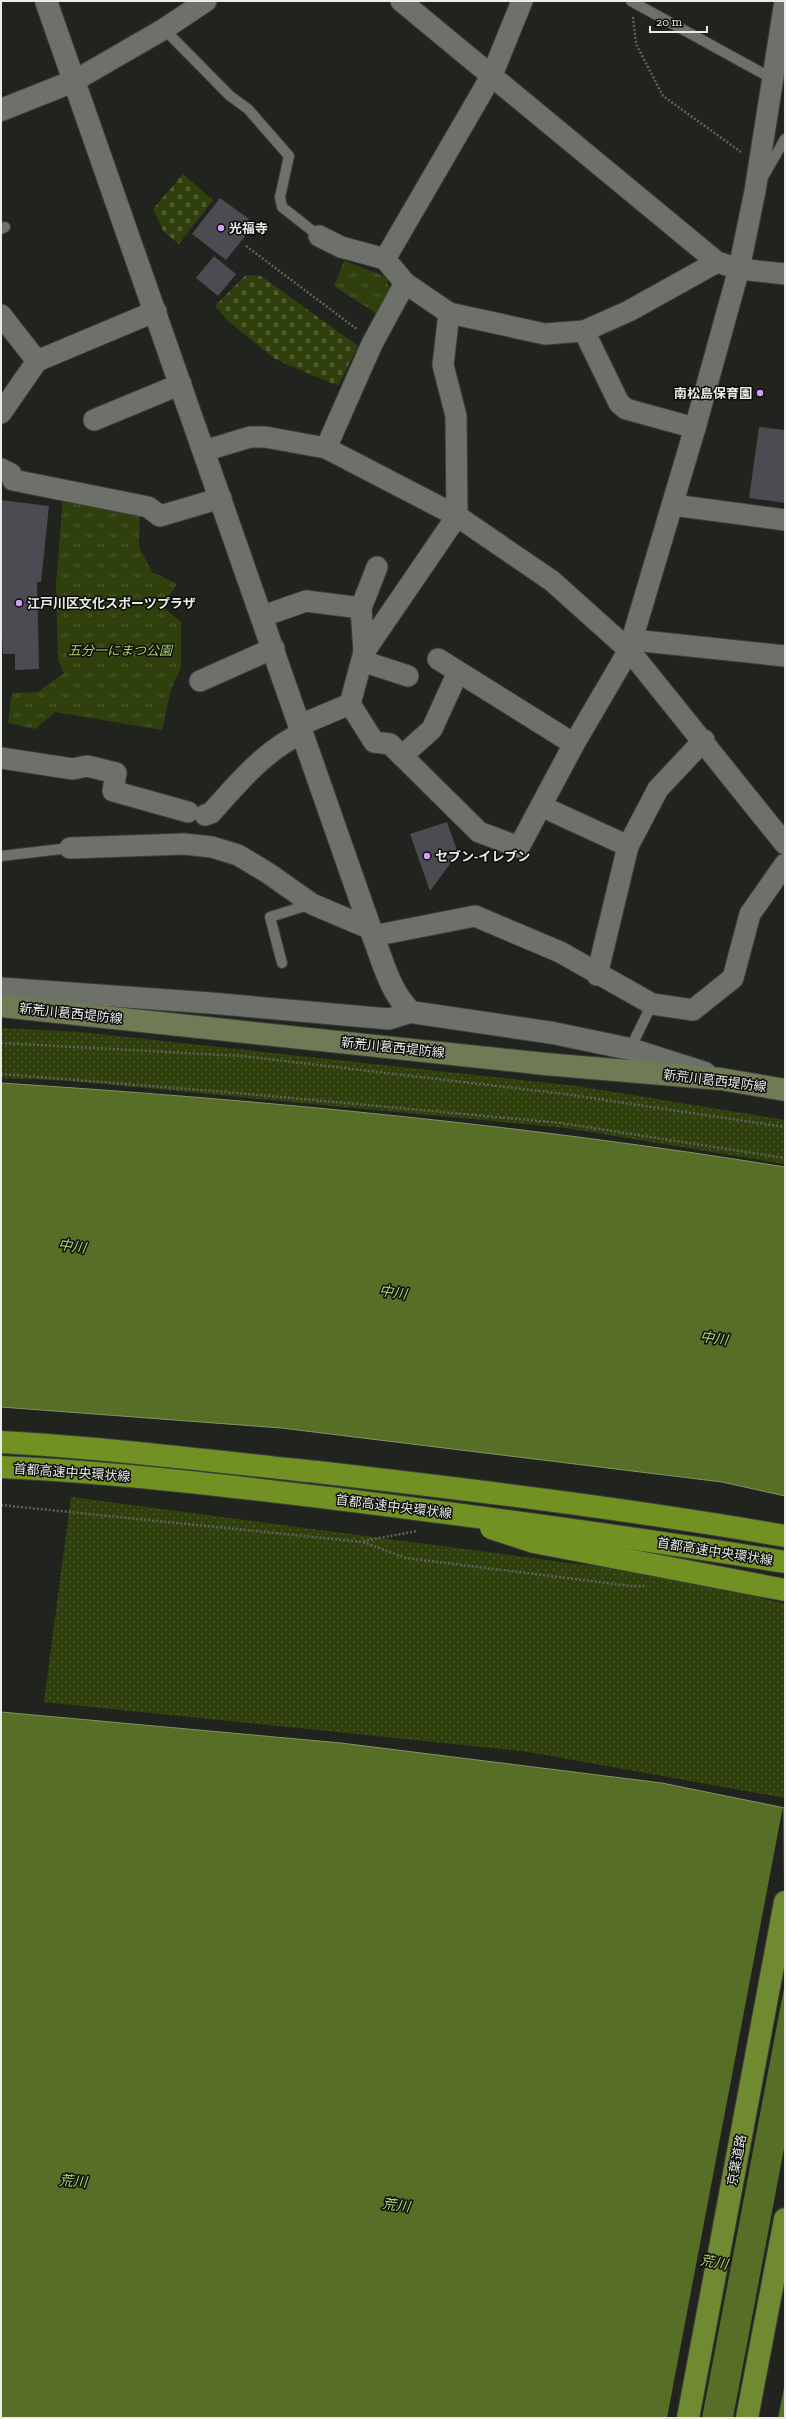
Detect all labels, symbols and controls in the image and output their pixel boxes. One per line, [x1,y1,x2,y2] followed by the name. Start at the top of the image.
[650,8,707,34] scale bar
[656,15,683,29] text: 20 m
[229,221,268,236] place label: 光福寺
[216,223,226,233] marker: 光福寺
[674,386,752,401] place label: 南松島保育園
[755,388,765,398] marker: 南松島保育園
[27,596,196,611] place label: 江戸川区文化スポーツプラザ
[14,598,24,608] marker: 江戸川区文化スポーツプラザ
[68,643,174,658] park label: 五分一にまつ公園
[435,849,530,864] place label: セブン-イレブン
[422,851,432,861] marker: セブン-イレブン
[18,1001,123,1026] street label: 新荒川葛西堤防線
[340,1035,445,1060] street label: 新荒川葛西堤防線
[662,1067,767,1094] street label: 新荒川葛西堤防線
[57,1236,89,1257] water label: 中川
[378,1282,410,1303] water label: 中川
[699,1328,731,1349] water label: 中川
[13,1461,131,1484] street label: 首都高速中央環状線
[335,1492,453,1521] street label: 首都高速中央環状線
[656,1535,774,1568] street label: 首都高速中央環状線
[724,2133,749,2187] street label: 京葉道路
[58,2172,90,2191] water label: 荒川
[381,2195,413,2216] water label: 荒川
[699,2252,731,2274] water label: 荒川

